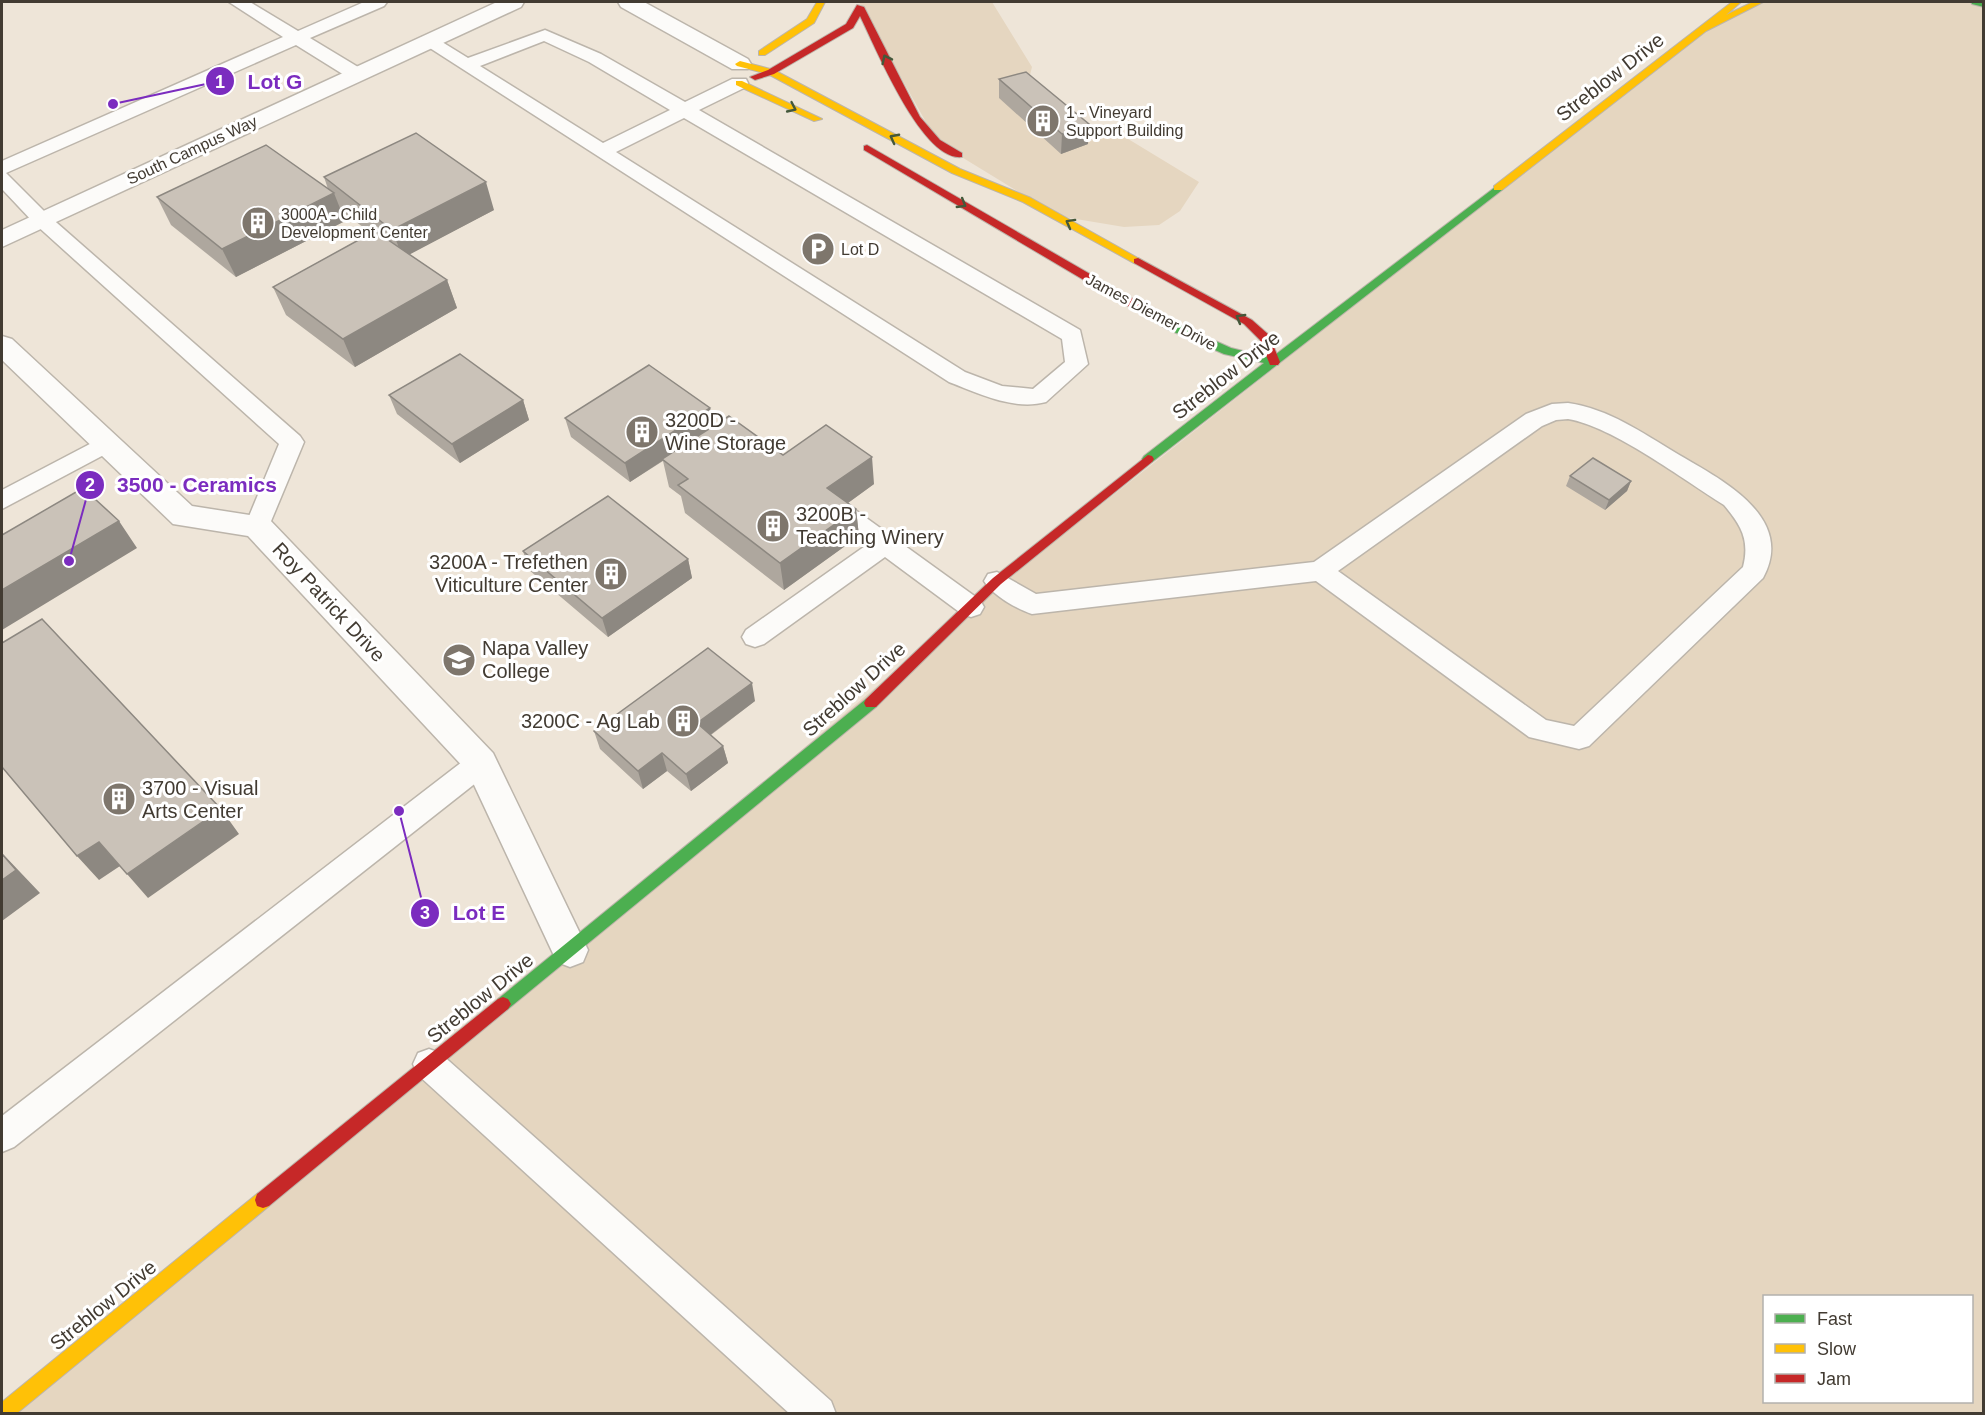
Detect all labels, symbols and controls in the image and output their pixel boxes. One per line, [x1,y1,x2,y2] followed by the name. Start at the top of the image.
[1552,28,1668,126] street label: Streblow Drive
[882,55,893,65] one-way arrow
[205,62,314,101] callout: Lot G
[248,70,302,93] text: Lot G
[215,72,225,92] text: 1
[786,100,797,112] one-way arrow
[1025,103,1061,139] building icon: 1 - Vineyard Support Building
[1066,104,1183,139] place label: 1 - Vineyard Support Building
[124,112,260,188] street label: South Campus Way
[890,134,901,145] one-way arrow
[956,197,966,209] one-way arrow
[240,205,276,241] building icon: 3000A - Child Development Center
[281,206,428,241] place label: 3000A - Child Development Center
[1065,219,1076,230] one-way arrow
[800,231,836,267] parking icon: Lot D
[841,241,879,258] place label: Lot D
[1083,270,1219,354] street label: James Diemer Drive
[1236,314,1246,325] one-way arrow
[1168,326,1284,424] street label: Streblow Drive
[665,409,786,454] place label: 3200D - Wine Storage
[624,414,660,450] building icon: 3200D - Wine Storage
[75,465,289,504] callout: 3500 - Ceramics
[117,473,277,496] text: 3500 - Ceramics
[85,475,95,495] text: 2
[796,503,944,548] place label: 3200B - Teaching Winery
[755,508,791,544] building icon: 3200B - Teaching Winery
[268,538,390,666] street label: Roy Patrick Drive
[429,551,588,596] place label: 3200A - Trefethen Viticulture Center
[593,556,629,592] building icon: 3200A - Trefethen Viticulture Center
[482,637,588,682] place label: Napa Valley College
[798,637,910,741] street label: Streblow Drive
[441,642,477,678] school or university icon: Napa Valley College
[665,703,701,739] building icon: 3200C - Ag Lab
[521,710,660,732] place label: 3200C - Ag Lab
[142,777,258,822] place label: 3700 - Visual Arts Center
[101,781,137,817] building icon: 3700 - Visual Arts Center
[410,894,517,933] callout: Lot E
[453,901,505,924] text: Lot E
[420,903,430,923] text: 3
[423,949,537,1047] street label: Streblow Drive
[46,1256,160,1354] street label: Streblow Drive
[1763,1295,1973,1403] legend
[1817,1309,1852,1329] text: Fast
[1817,1339,1857,1359] text: Slow
[1817,1369,1851,1389] text: Jam

